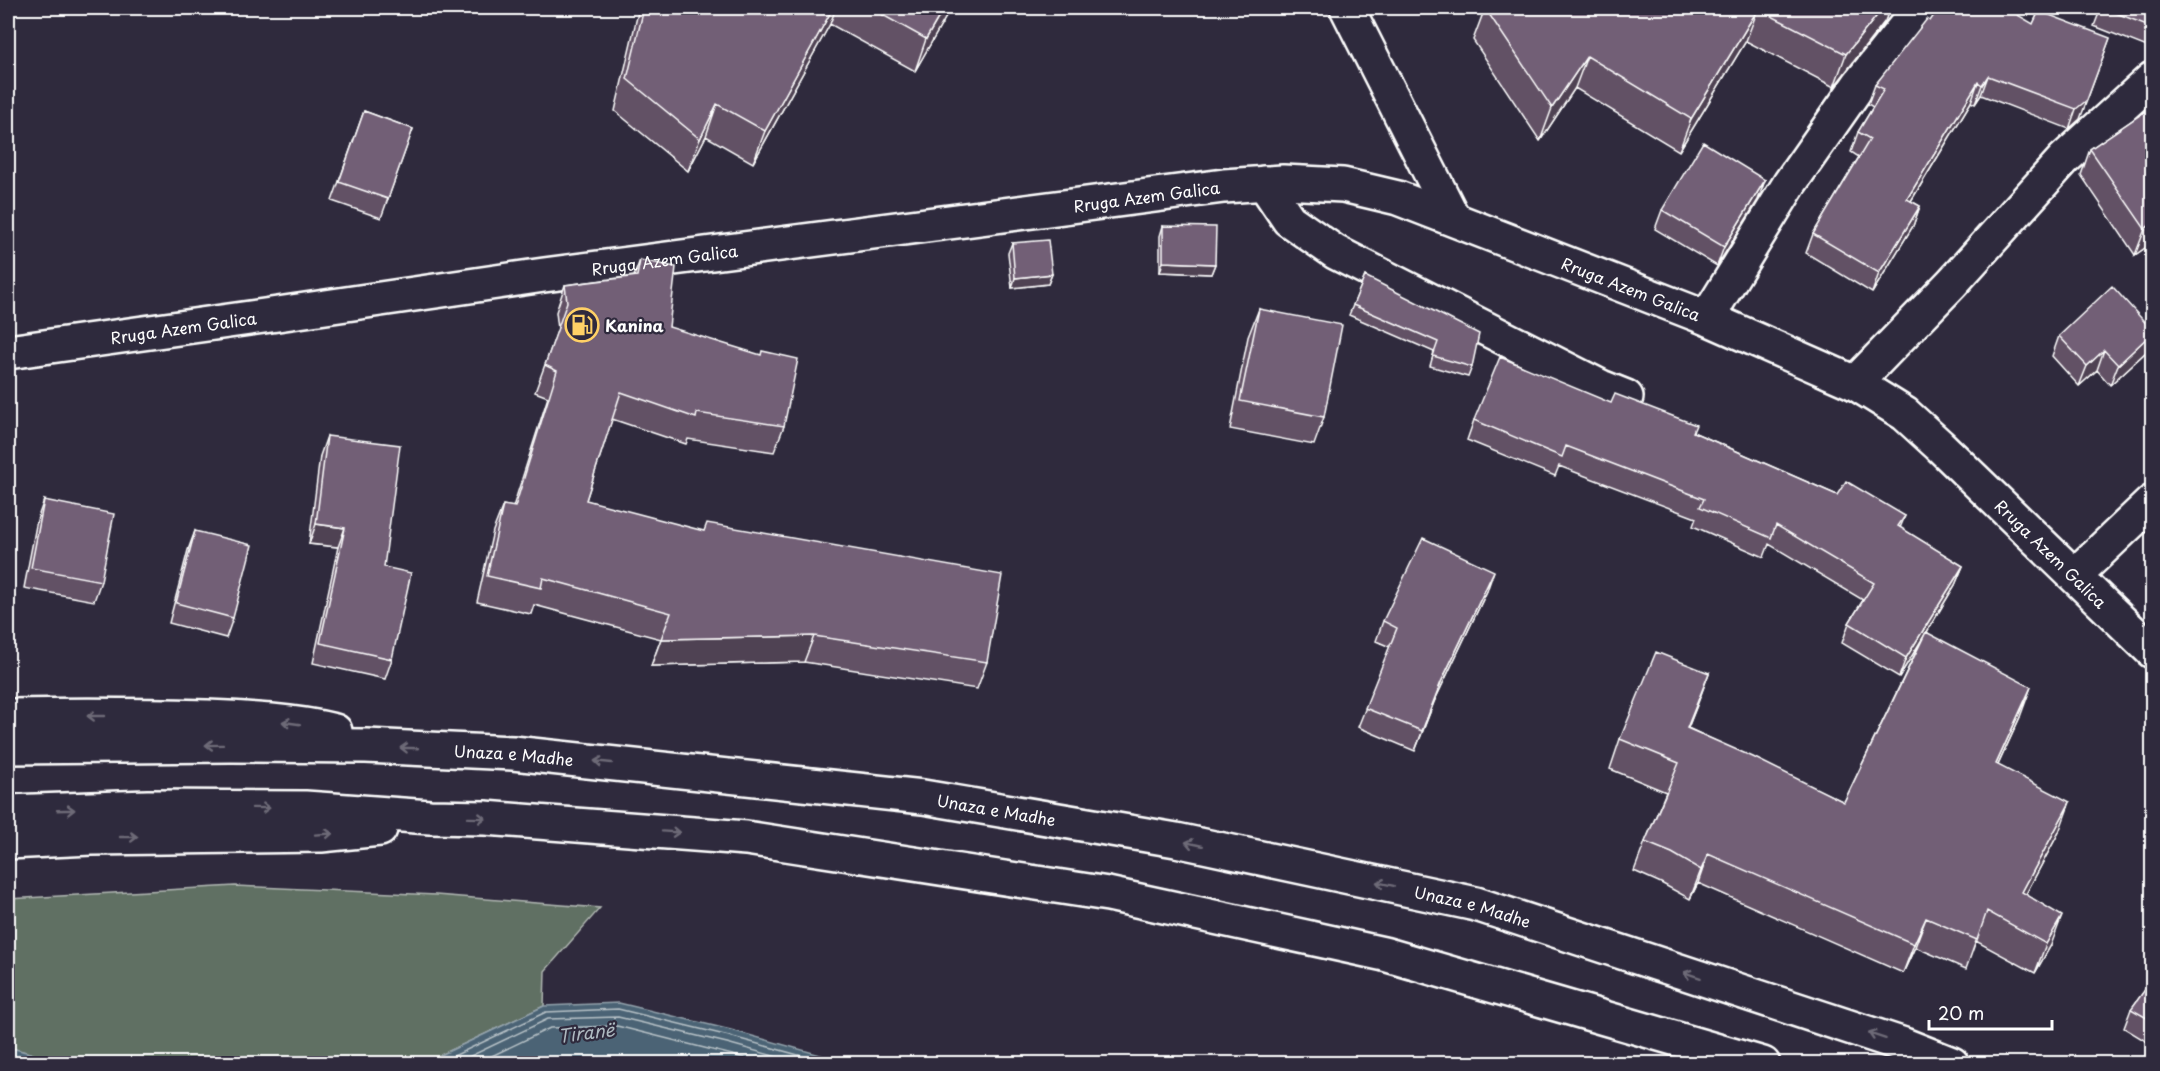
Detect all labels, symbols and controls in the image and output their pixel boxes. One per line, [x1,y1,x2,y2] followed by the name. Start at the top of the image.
[1072,175,1221,218] street label: Rruga Azem Galica
[590,238,739,281] street label: Rruga Azem Galica
[1558,251,1704,326] street label: Rruga Azem Galica
[109,305,258,350] street label: Rruga Azem Galica
[564,307,600,343] fuel station icon: Kanina
[605,313,664,337] place label: Kanina
[1990,494,2112,613] street label: Rruga Azem Galica
[87,710,107,722] one-way arrow
[281,718,301,729] one-way arrow
[453,738,575,771] street label: Unaza e Madhe
[204,739,224,751] one-way arrow
[399,743,419,754] one-way arrow
[594,756,614,767] one-way arrow
[935,788,1058,831] street label: Unaza e Madhe
[250,802,270,814] one-way arrow
[55,804,75,815] one-way arrow
[466,812,486,824] one-way arrow
[661,827,681,838] one-way arrow
[313,829,333,840] one-way arrow
[118,832,138,843] one-way arrow
[1185,837,1204,849] one-way arrow
[1375,878,1395,889] one-way arrow
[1412,879,1534,933] street label: Unaza e Madhe
[1683,969,1702,980] one-way arrow
[1929,993,2052,1031] scale bar
[1938,999,1984,1026] text: 20 m
[556,1015,618,1049] water label: Tiranë
[1868,1030,1887,1041] one-way arrow

